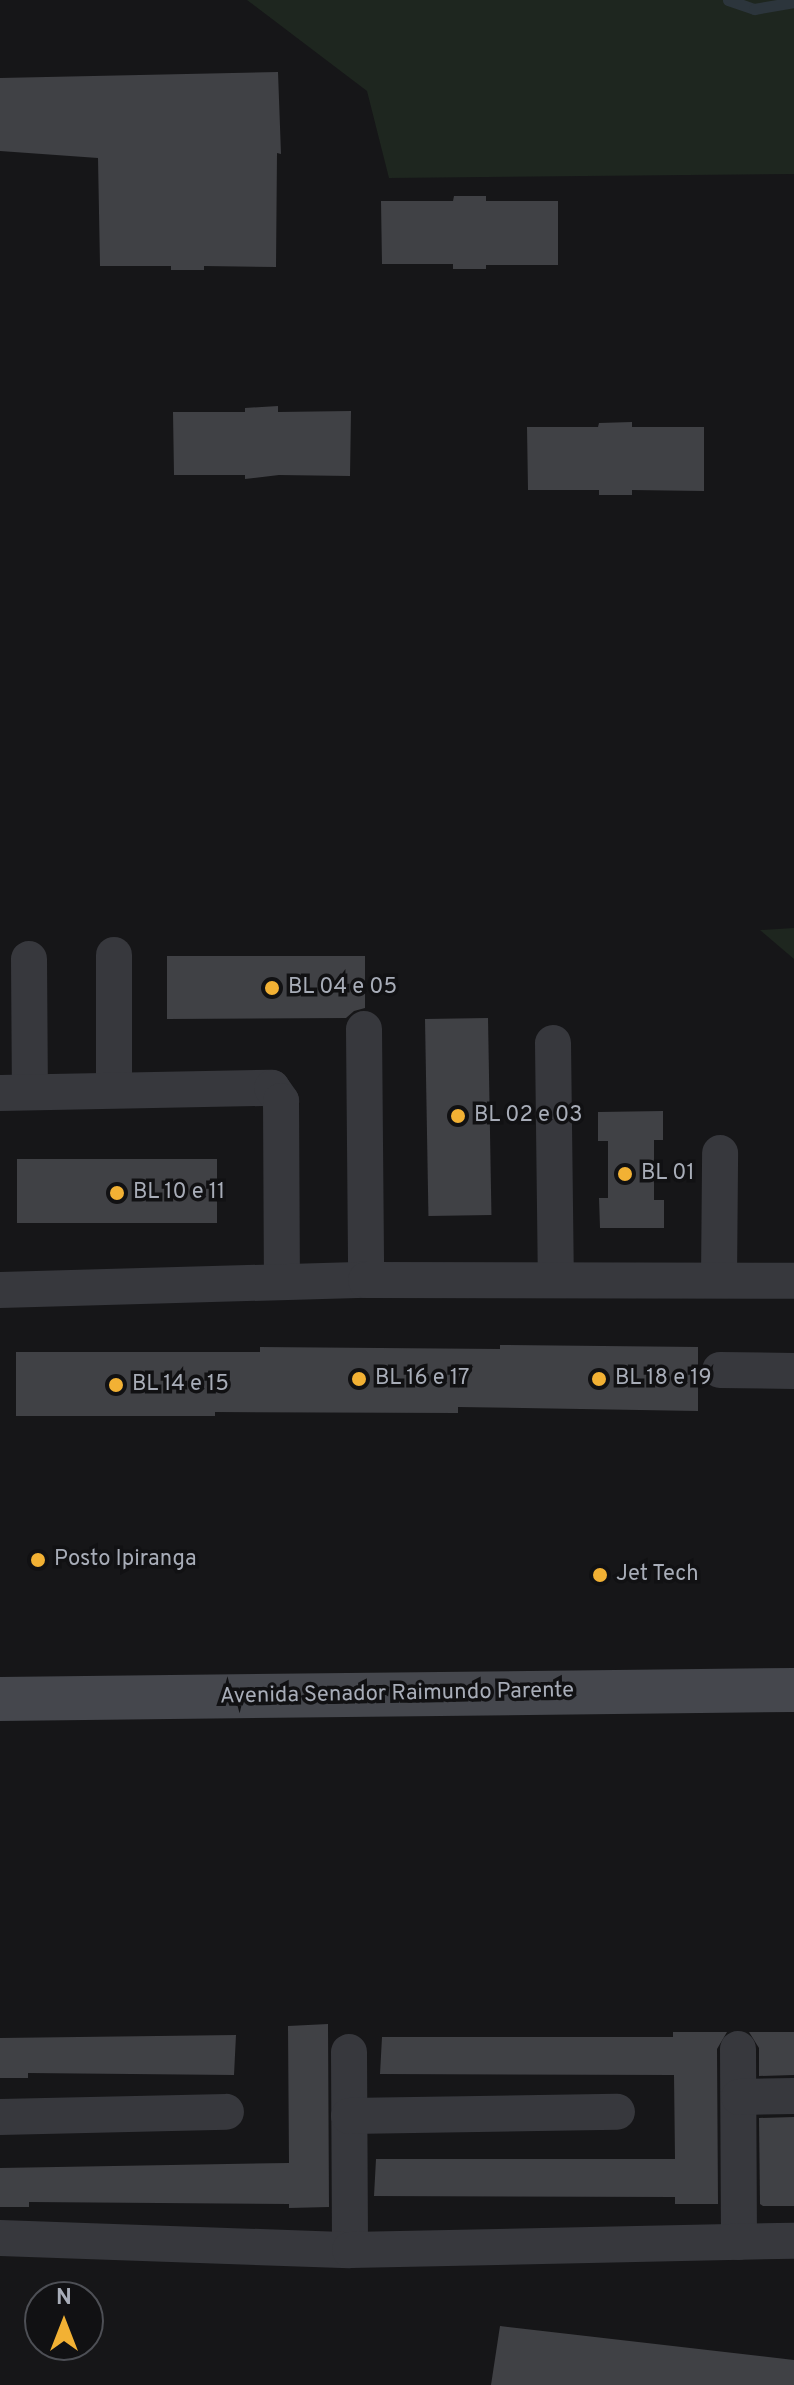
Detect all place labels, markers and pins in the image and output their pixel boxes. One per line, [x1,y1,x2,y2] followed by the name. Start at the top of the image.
[288,975,398,1001] place label: BL 04 e 05
[263,979,281,997] marker: BL 04 e 05
[474,1103,583,1129] place label: BL 02 e 03
[449,1107,467,1125] marker: BL 02 e 03
[641,1161,695,1187] place label: BL 01
[616,1165,634,1183] marker: BL 01
[133,1180,226,1206] place label: BL 10 e 11
[108,1184,126,1202] marker: BL 10 e 11
[375,1366,470,1392] place label: BL 16 e 17
[615,1366,712,1392] place label: BL 18 e 19
[350,1370,368,1388] marker: BL 16 e 17
[590,1370,608,1388] marker: BL 18 e 19
[132,1372,229,1398] place label: BL 14 e 15
[107,1376,125,1394] marker: BL 14 e 15
[54,1547,197,1573] place label: Posto Ipiranga
[29,1551,47,1569] marker: Posto Ipiranga
[616,1562,700,1588] place label: Jet Tech
[591,1566,609,1584] marker: Jet Tech

